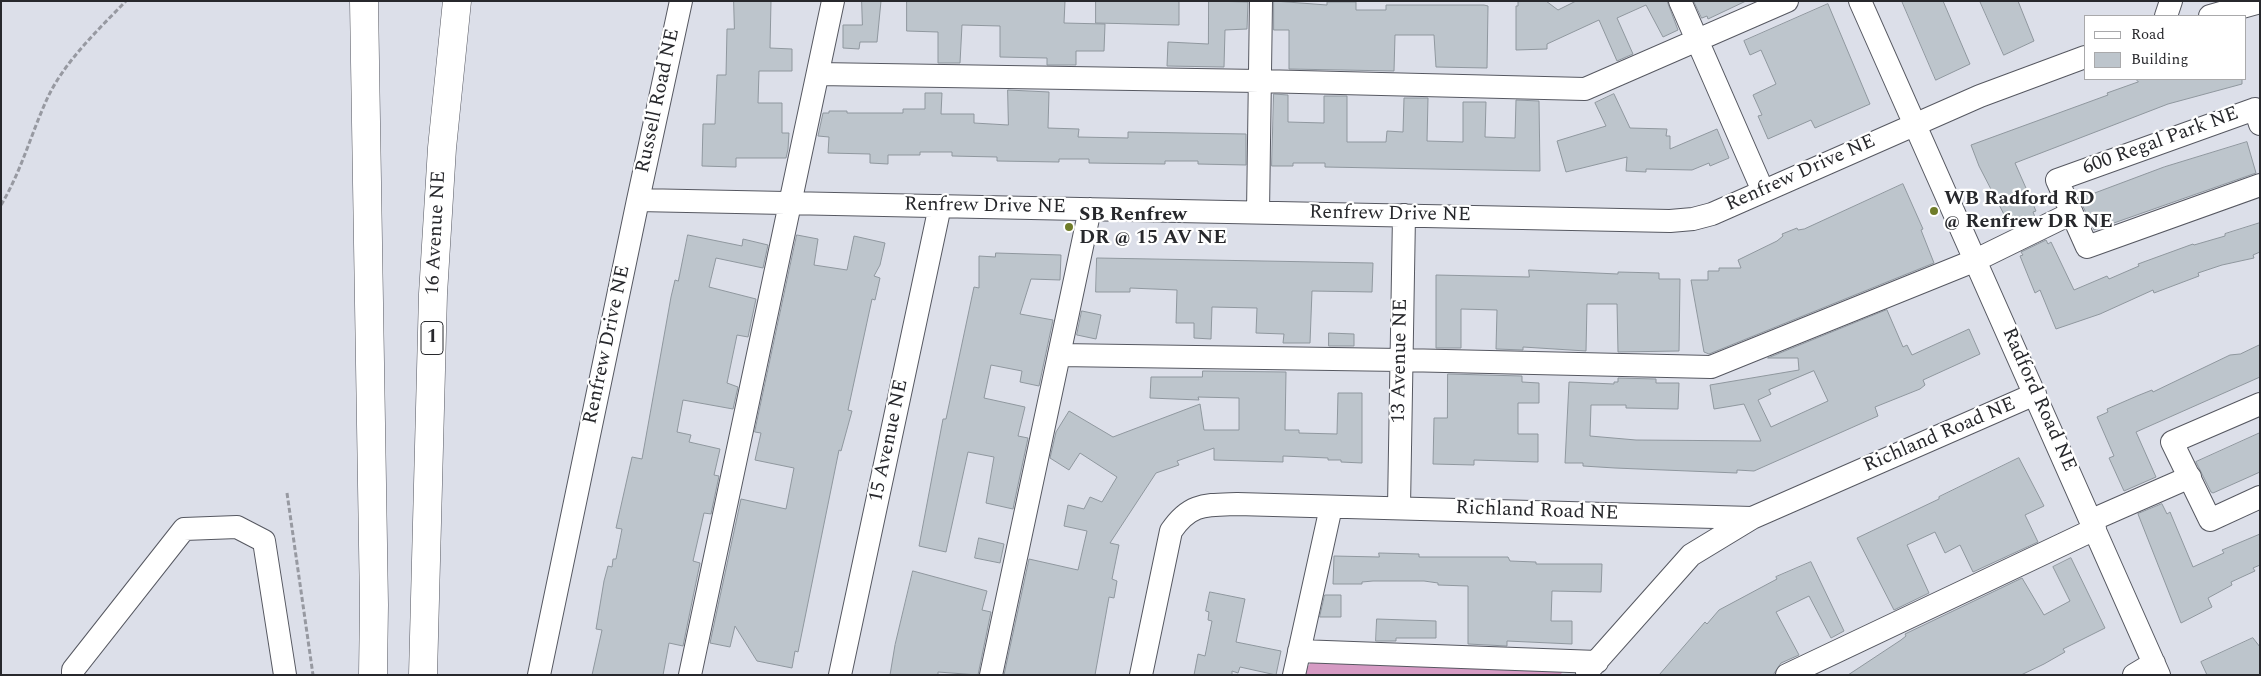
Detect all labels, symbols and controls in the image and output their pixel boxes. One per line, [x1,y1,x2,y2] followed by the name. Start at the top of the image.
[2084,15,2246,80] legend
[2131,23,2165,46] text: Road
[632,27,686,175] street label: Russell Road NE
[2131,48,2188,71] text: Building
[2080,103,2242,181] street label: 600 Regal Park NE
[1722,130,1880,218] street label: Renfrew Drive NE
[422,170,452,296] street label: 16 Avenue NE
[1944,188,2113,235] place label: WB Radford RD @ Renfrew DR NE
[904,194,1066,220] street label: Renfrew Drive NE
[1309,202,1471,228] street label: Renfrew Drive NE
[1079,204,1227,251] place label: SB Renfrew DR @ 15 AV NE
[1928,205,1940,217] marker: WB Radford RD @ Renfrew DR NE
[1063,221,1075,233] marker: SB Renfrew DR @ 15 AV NE
[579,263,637,427] street label: Renfrew Drive NE
[1388,298,1414,424] street label: 13 Avenue NE
[421,322,443,354] road number: 1
[1996,324,2080,476] street label: Radford Road NE
[865,377,915,505] street label: 15 Avenue NE
[1860,393,2020,479] street label: Richland Road NE
[1455,497,1619,527] street label: Richland Road NE

